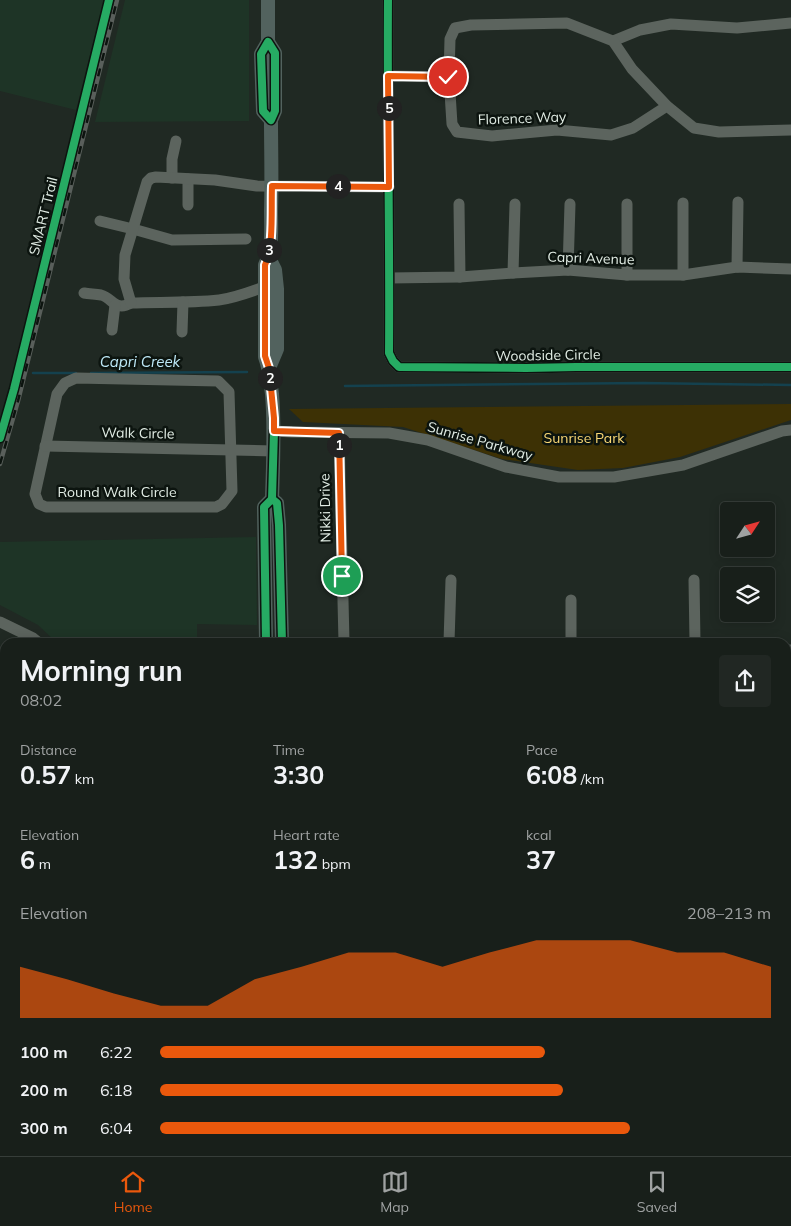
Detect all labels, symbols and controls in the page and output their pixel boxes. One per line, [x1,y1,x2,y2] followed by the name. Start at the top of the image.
[427,56,469,98] pin
[434,63,462,91] icon: check
[376,96,402,120] pin: 5
[385,99,394,117] text: 5
[477,107,567,129] street label: Florence Way
[326,174,350,198] pin: 4
[25,175,61,257] street label: SMART Trail
[334,177,343,195] text: 4
[256,238,282,262] pin: 3
[265,241,274,259] text: 3
[547,247,635,269] street label: Capri Avenue
[495,345,601,365] street label: Woodside Circle
[100,352,182,371] water label: Capri Creek
[258,366,282,390] pin: 2
[266,369,275,387] text: 2
[425,417,535,465] street label: Sunrise Parkway
[101,423,175,443] street label: Walk Circle
[543,429,625,447] park label: Sunrise Park
[326,432,352,458] pin: 1
[335,436,344,454] text: 1
[315,473,335,543] street label: Nikki Drive
[58,483,177,501] street label: Round Walk Circle
[720,502,775,558] north arrow
[720,502,775,622] map controls
[321,555,363,597] pin
[328,562,356,590] icon: arrive
[720,567,775,622] button: layers
[20,653,183,688] text: Morning run
[719,655,771,707] button: share
[20,690,62,710] text: 08:02
[20,741,77,759] text: Distance
[273,741,305,759] text: Time
[526,741,558,759] text: Pace
[20,759,71,790] text: 0.57
[273,759,324,790] text: 3:30
[526,759,577,790] text: 6:08
[71,770,94,788] text: km
[577,770,604,788] text: /km
[20,826,79,844] text: Elevation
[273,826,340,844] text: Heart rate
[526,826,552,844] text: kcal
[20,844,35,875] text: 6
[273,844,318,875] text: 132
[526,844,556,875] text: 37
[35,855,51,873] text: m
[318,855,351,873] text: bpm
[20,903,88,923] text: Elevation
[687,903,771,923] text: 208–213 m
[20,1042,68,1062] text: 100 m
[100,1042,132,1062] text: 6:22
[20,1080,68,1100] text: 200 m
[100,1080,132,1100] text: 6:18
[20,1118,68,1138] text: 300 m
[100,1118,132,1138] text: 6:04
[114,1168,152,1216] tab: Home
[380,1168,409,1216] tab: Map
[637,1168,677,1216] tab: Saved

